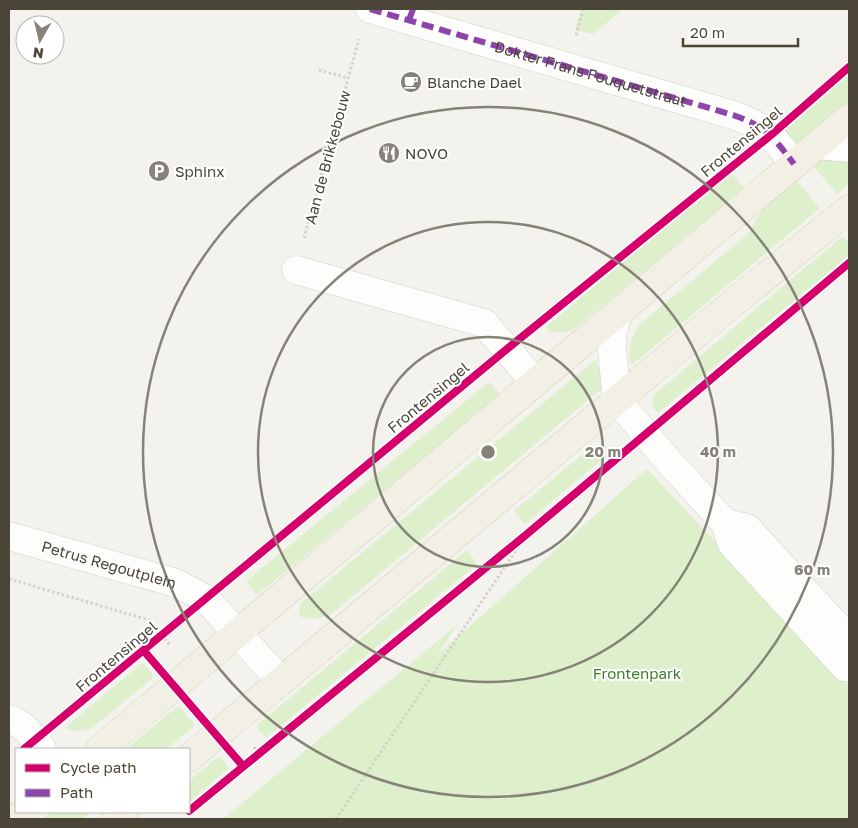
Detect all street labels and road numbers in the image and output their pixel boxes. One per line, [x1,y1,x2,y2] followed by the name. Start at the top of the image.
[493,37,689,110] street label: Dokter Frans Fouquetstraat
[300,88,354,226] street label: Aan de Brikkebouw
[697,102,785,180] street label: Frontensingel
[384,358,472,436] street label: Frontensingel
[40,537,178,592] street label: Petrus Regoutplein
[72,617,160,695] street label: Frontensingel

